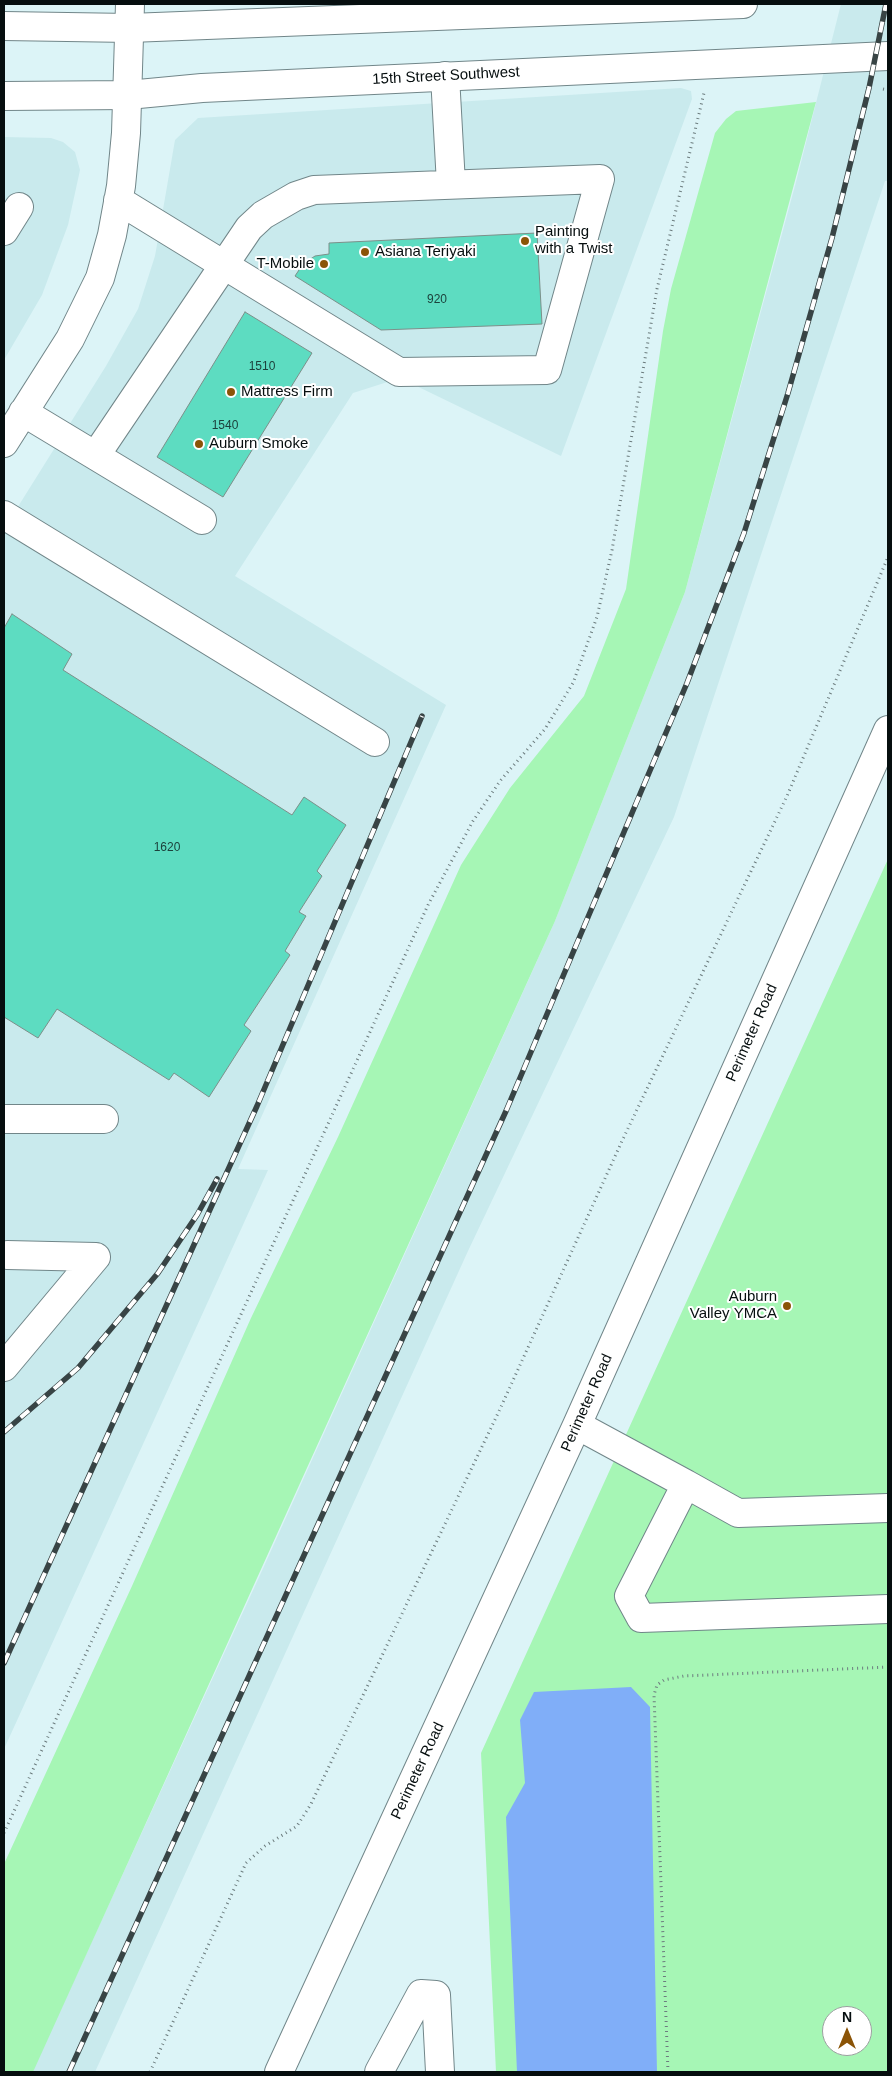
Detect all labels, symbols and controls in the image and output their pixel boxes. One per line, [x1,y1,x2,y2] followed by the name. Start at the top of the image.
[372,63,520,89] street label: 15th Street Southwest
[535,223,613,258] place label: Painting with a Twist
[519,235,531,247] marker: Painting with a Twist
[375,243,476,261] place label: Asiana Teriyaki
[359,246,371,258] marker: Asiana Teriyaki
[256,255,314,273] place label: T-Mobile
[318,258,330,270] marker: T-Mobile
[427,293,447,307] house number: 920
[249,360,275,374] house number: 1510
[241,383,333,401] place label: Mattress Firm
[225,386,237,398] marker: Mattress Firm
[212,419,238,433] house number: 1540
[209,435,308,453] place label: Auburn Smoke
[193,438,205,450] marker: Auburn Smoke
[154,841,180,855] house number: 1620
[722,981,782,1085] street label: Perimeter Road
[690,1288,777,1323] place label: Auburn Valley YMCA
[781,1300,793,1312] marker: Auburn Valley YMCA
[557,1351,617,1455] street label: Perimeter Road
[388,1720,448,1822] street label: Perimeter Road
[822,2006,872,2056] north arrow
[842,2009,852,2025] text: N

